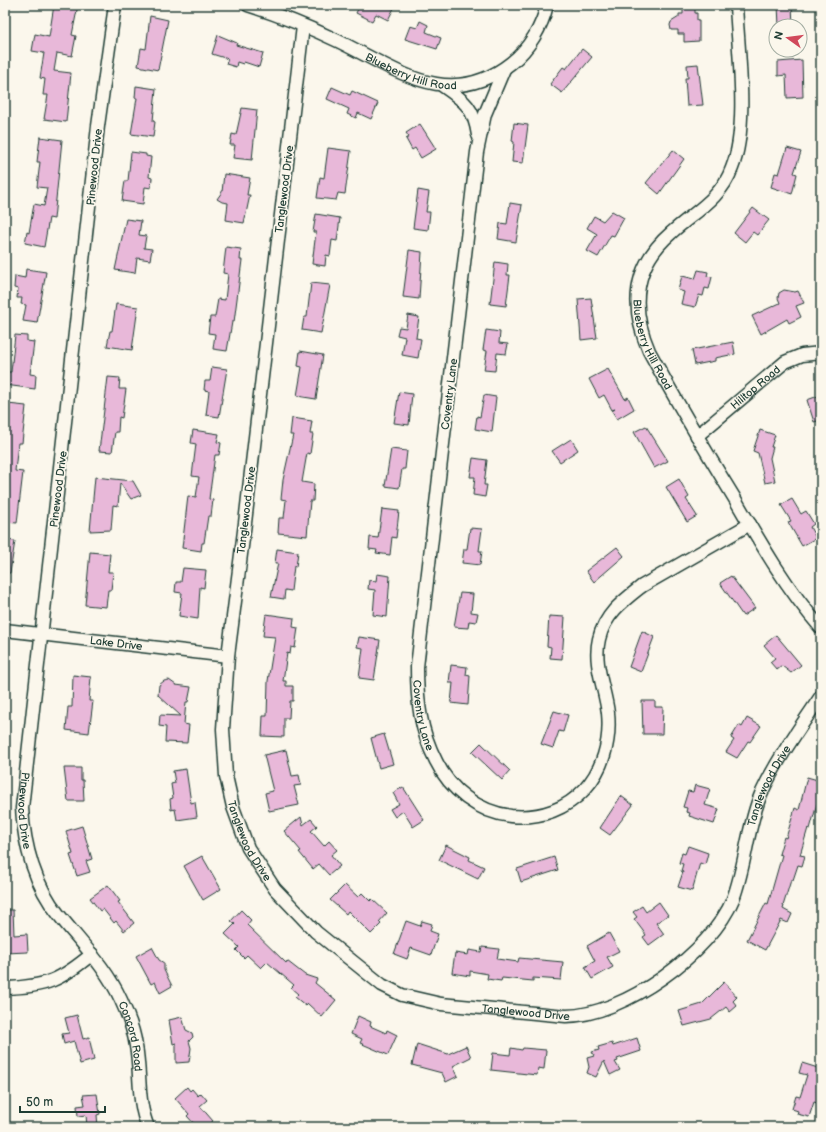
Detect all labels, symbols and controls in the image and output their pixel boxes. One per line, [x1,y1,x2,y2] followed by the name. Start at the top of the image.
[768,18,808,58] north arrow
[771,30,786,41] text: N
[363,50,457,92] street label: Blueberry Hill Road
[84,128,105,206] street label: Pinewood Drive
[273,144,296,234] street label: Tanglewood Drive
[631,299,675,392] street label: Blueberry Hill Road
[439,357,460,431] street label: Coventry Lane
[728,363,783,412] street label: Hilltop Road
[47,450,70,528] street label: Pinewood Drive
[235,465,258,555] street label: Tanglewood Drive
[89,634,144,653] street label: Lake Drive
[410,680,437,753] street label: Coventry Lane
[745,743,794,827] street label: Tanglewood Drive
[15,771,34,851] street label: Pinewood Drive
[225,799,274,884] street label: Tanglewood Drive
[115,999,145,1072] street label: Concord Road
[481,1002,570,1023] street label: Tanglewood Drive
[20,1088,105,1114] scale bar
[26,1095,53,1110] text: 50 m

